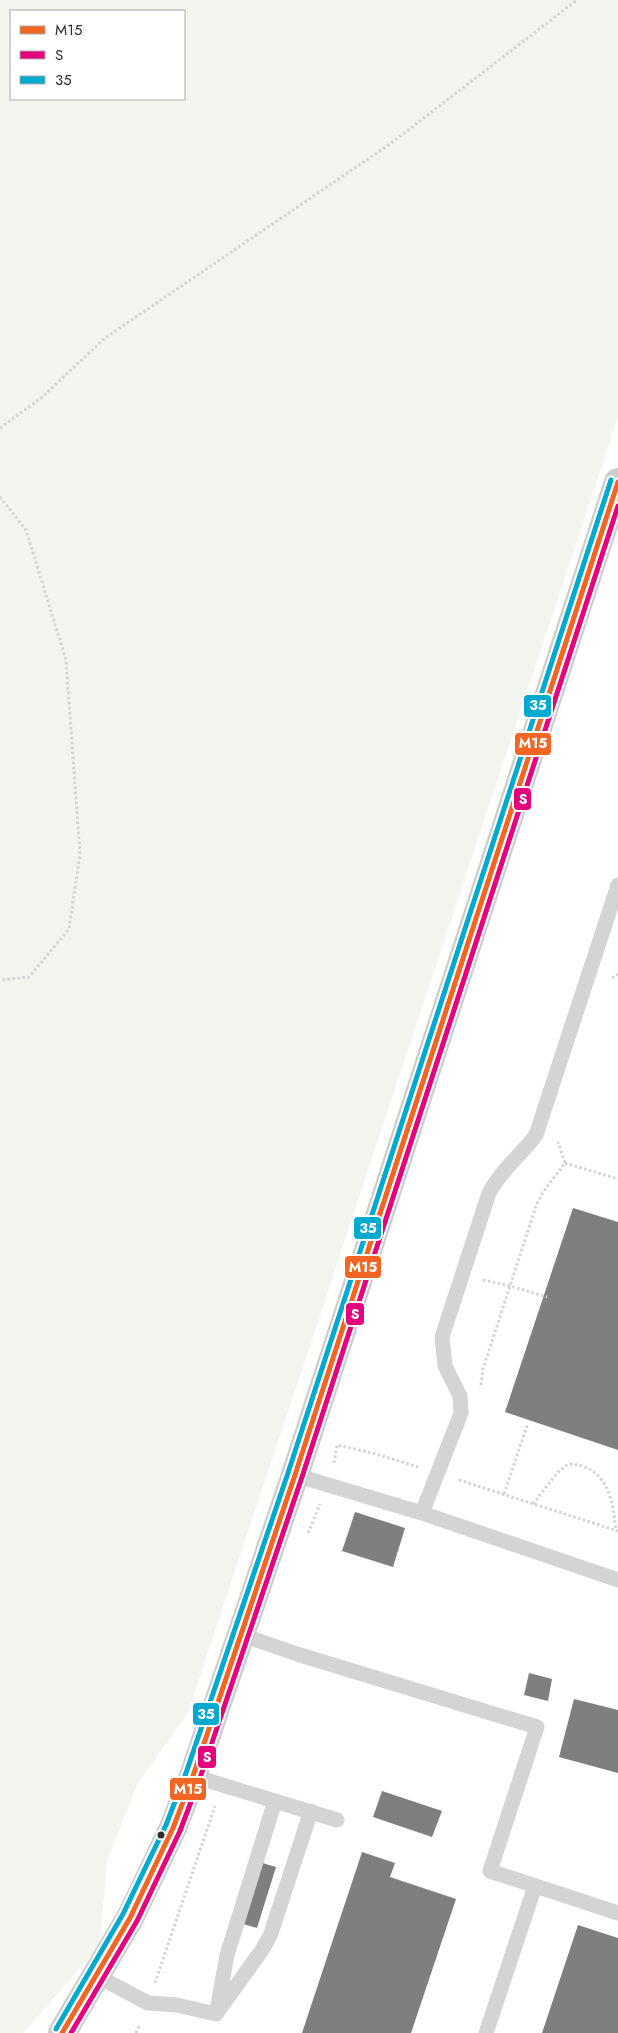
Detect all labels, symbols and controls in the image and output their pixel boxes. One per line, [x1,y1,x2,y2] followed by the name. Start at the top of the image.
[10,10,185,100] legend
[55,19,82,41] text: M15
[55,44,63,66] text: S
[55,69,72,91] text: 35
[523,694,552,718] line badge: 35
[529,695,547,715] text: 35
[514,732,552,756] line badge: M15
[519,733,547,753] text: M15
[513,787,532,811] line badge: S
[519,789,528,809] text: S
[353,1216,382,1240] line badge: 35
[359,1218,377,1238] text: 35
[344,1255,382,1279] line badge: M15
[349,1257,377,1277] text: M15
[345,1302,365,1326] line badge: S
[351,1304,360,1324] text: S
[192,1702,220,1726] line badge: 35
[197,1704,215,1724] text: 35
[197,1745,217,1769] line badge: S
[203,1747,212,1767] text: S
[169,1777,207,1801] line badge: M15
[174,1779,202,1799] text: M15
[156,1830,166,1840] unlabelled marker

